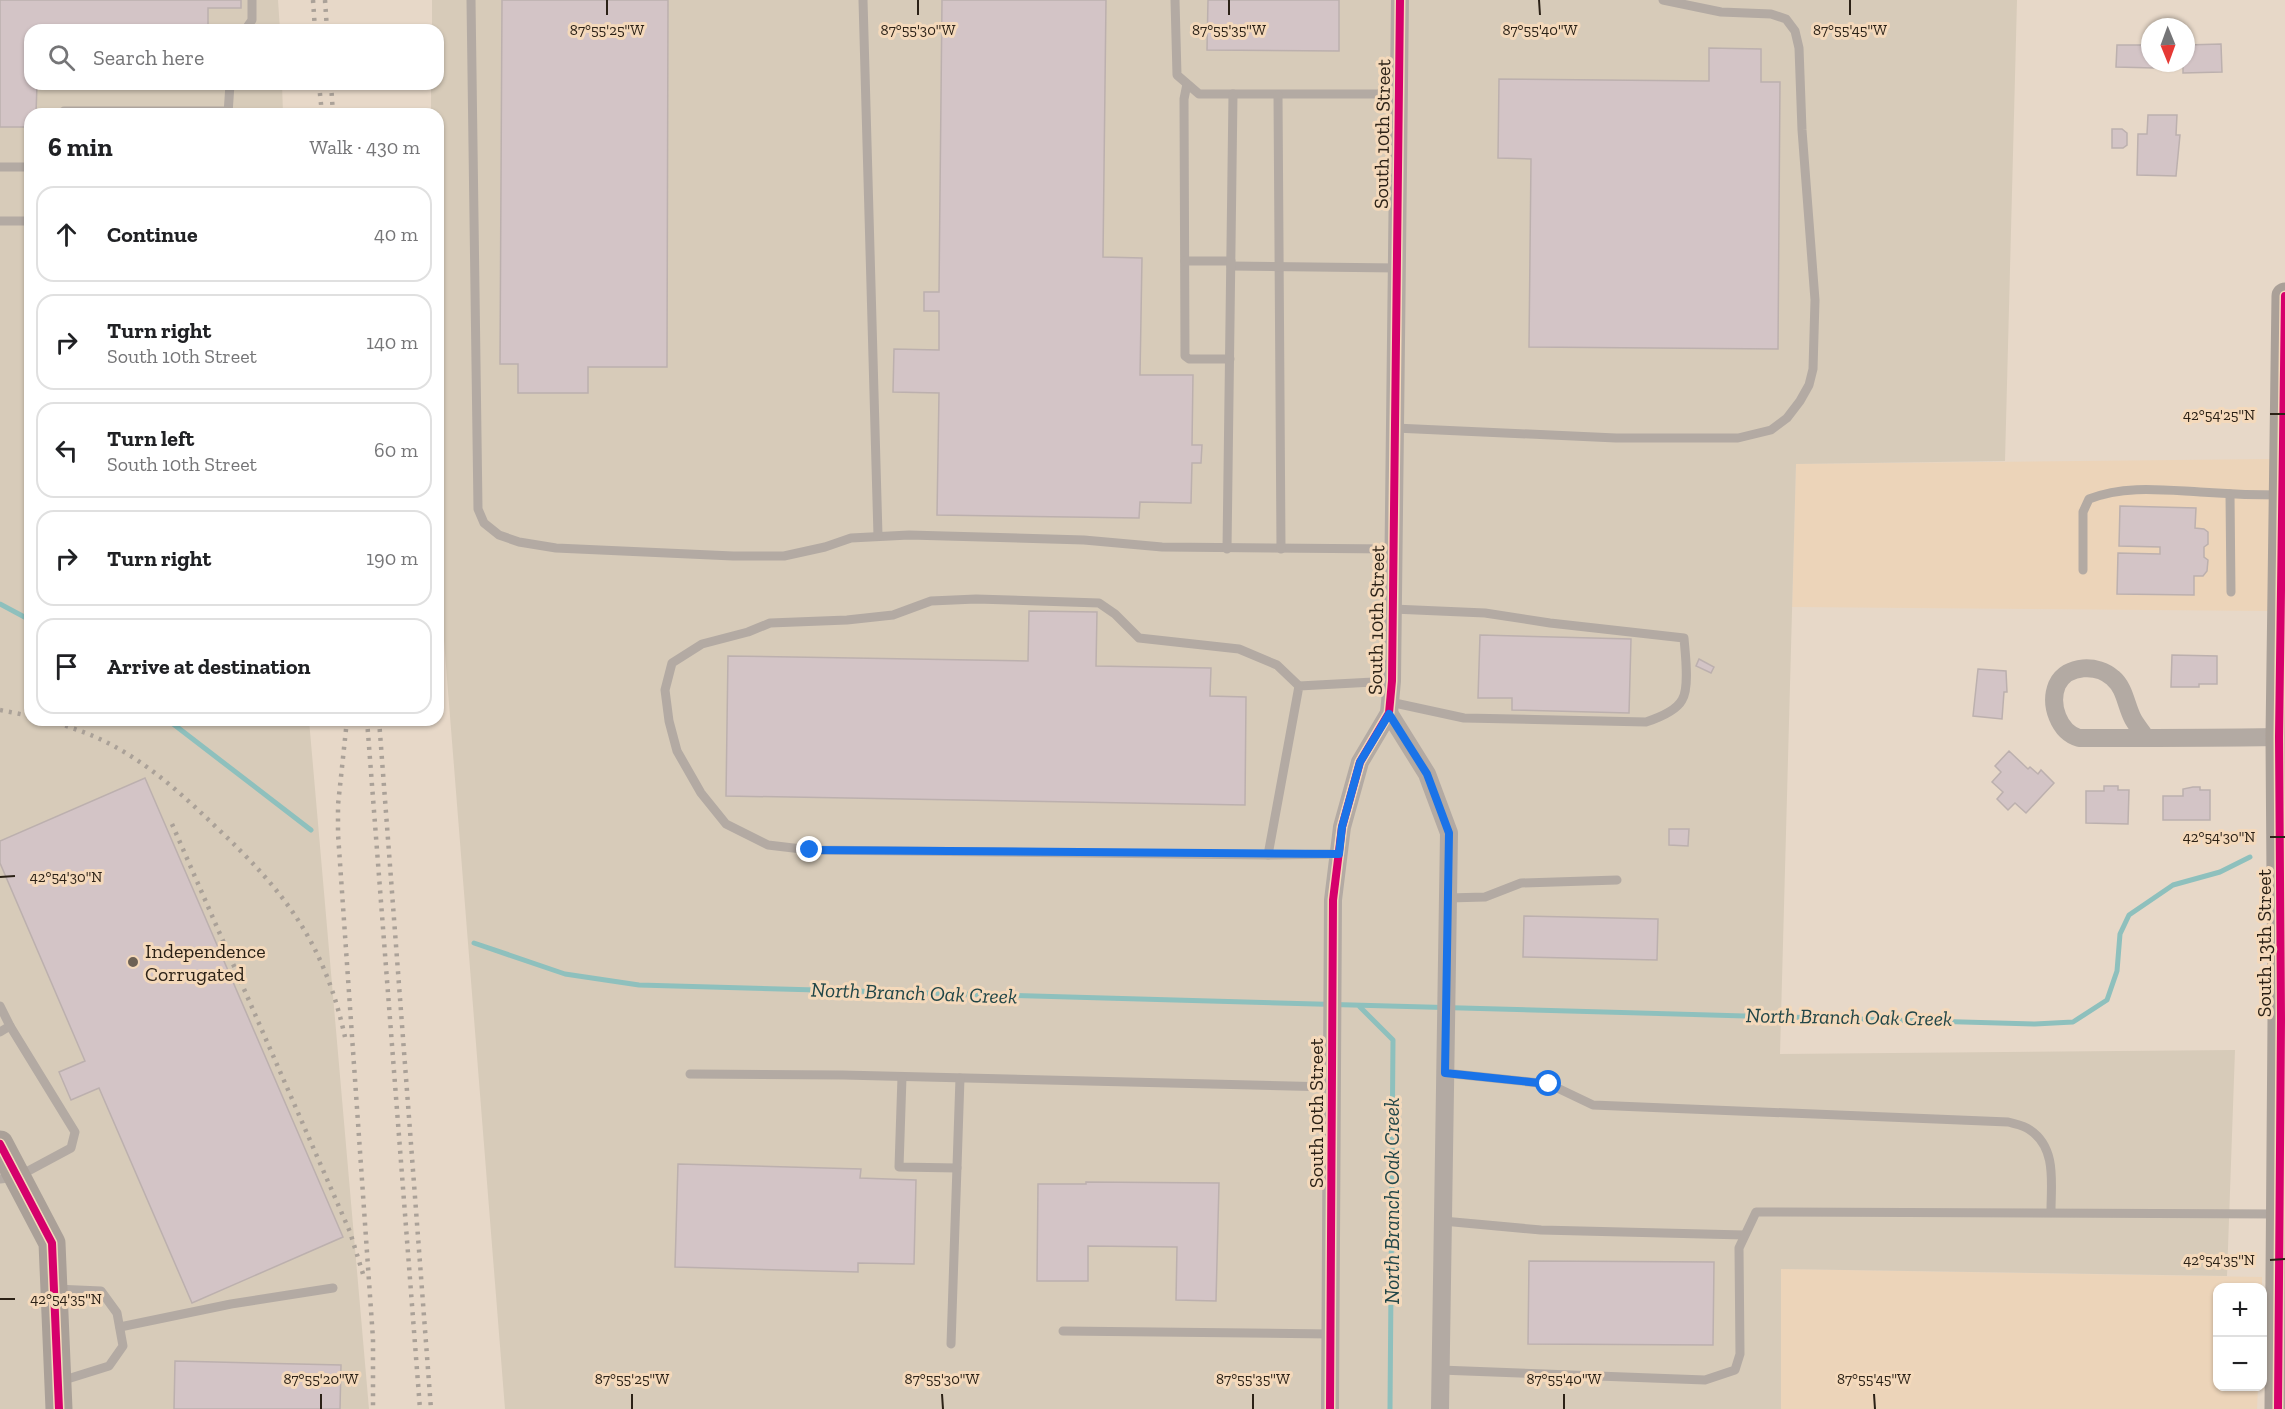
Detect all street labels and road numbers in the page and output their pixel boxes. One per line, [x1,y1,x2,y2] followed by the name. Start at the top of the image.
[1369,58,1395,209] street label: South 10th Street
[1363,544,1389,695] street label: South 10th Street
[2252,868,2276,1017] street label: South 13th Street
[1304,1037,1328,1188] street label: South 10th Street

